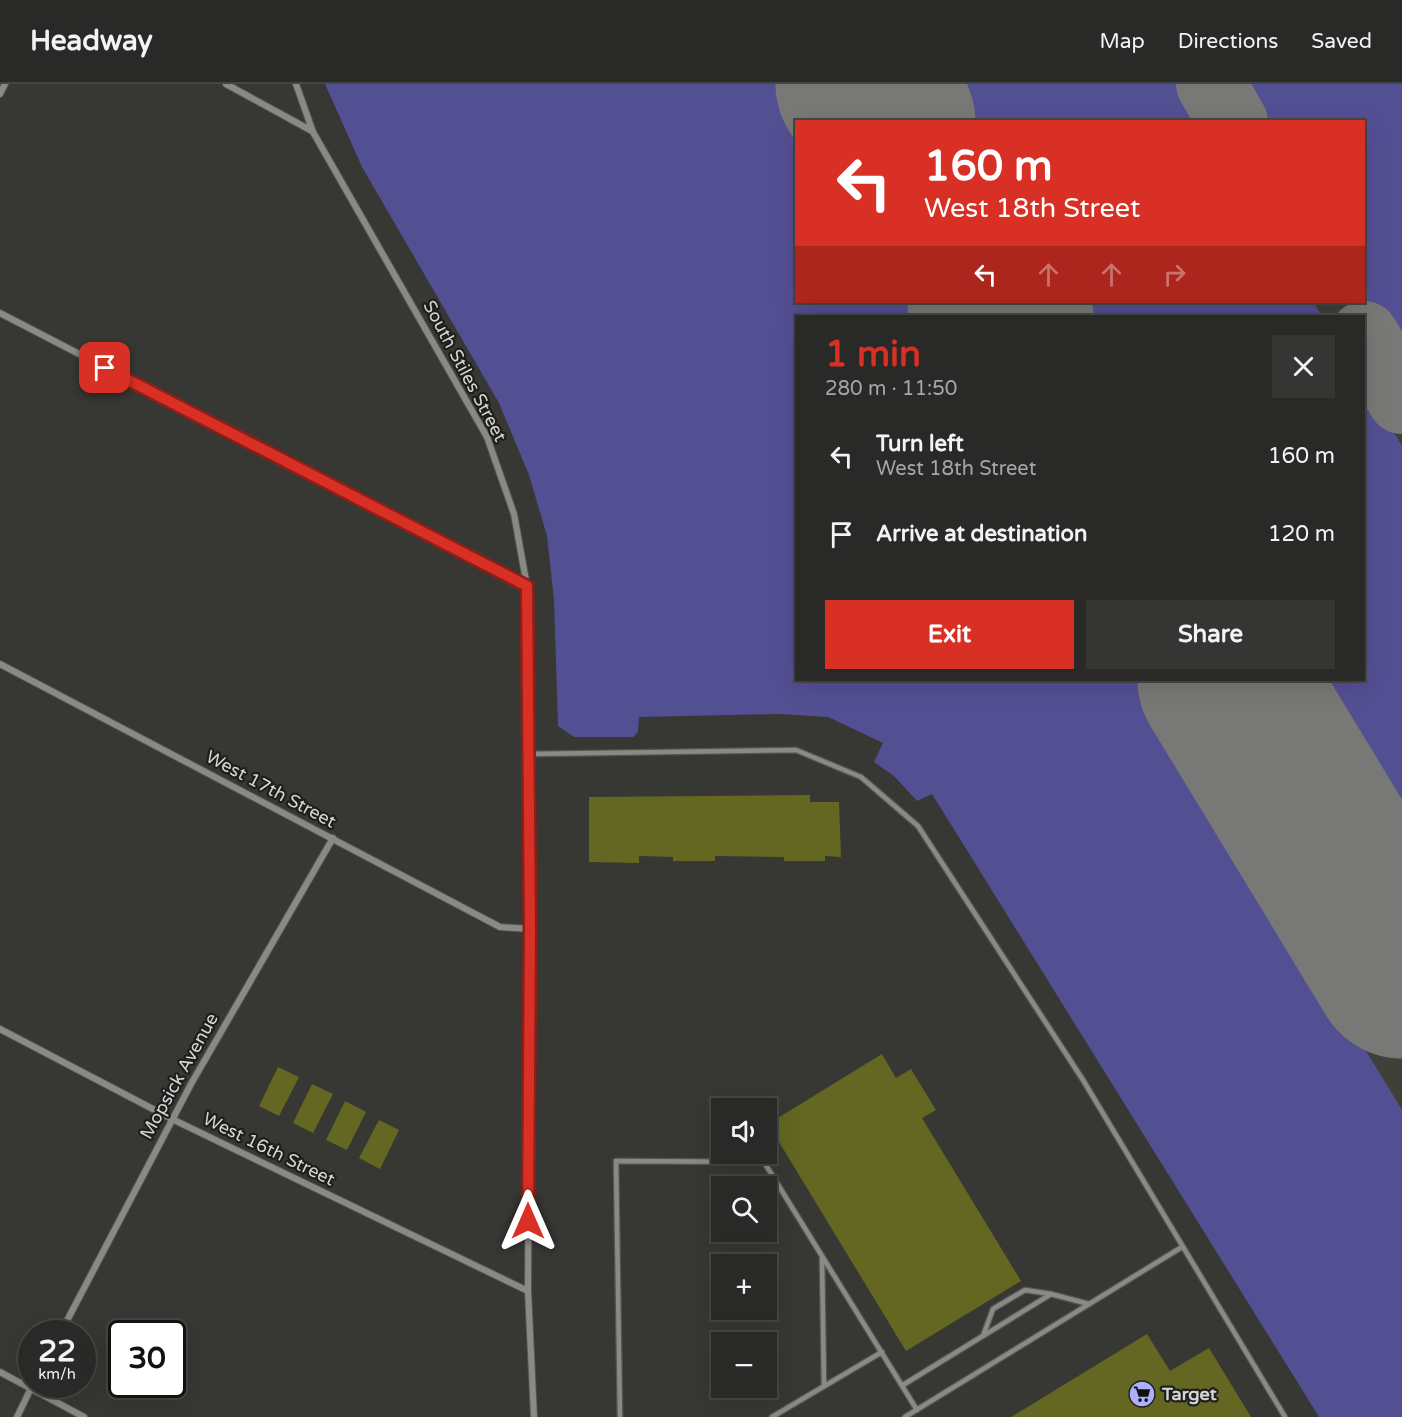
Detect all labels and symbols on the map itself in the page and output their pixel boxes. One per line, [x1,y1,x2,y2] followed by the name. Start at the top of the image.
[418,297,512,446] street label: South Stiles Street
[79,342,130,393] pin
[202,745,340,833] street label: West 17th Street
[135,1009,223,1143] street label: Mopsick Avenue
[199,1107,339,1191] street label: West 16th Street
[496,1189,560,1253] position arrow
[108,1320,186,1398] speed limit sign: 30
[1127,1379,1157,1409] supermarket icon: Target
[1161,1383,1217,1405] place label: Target

